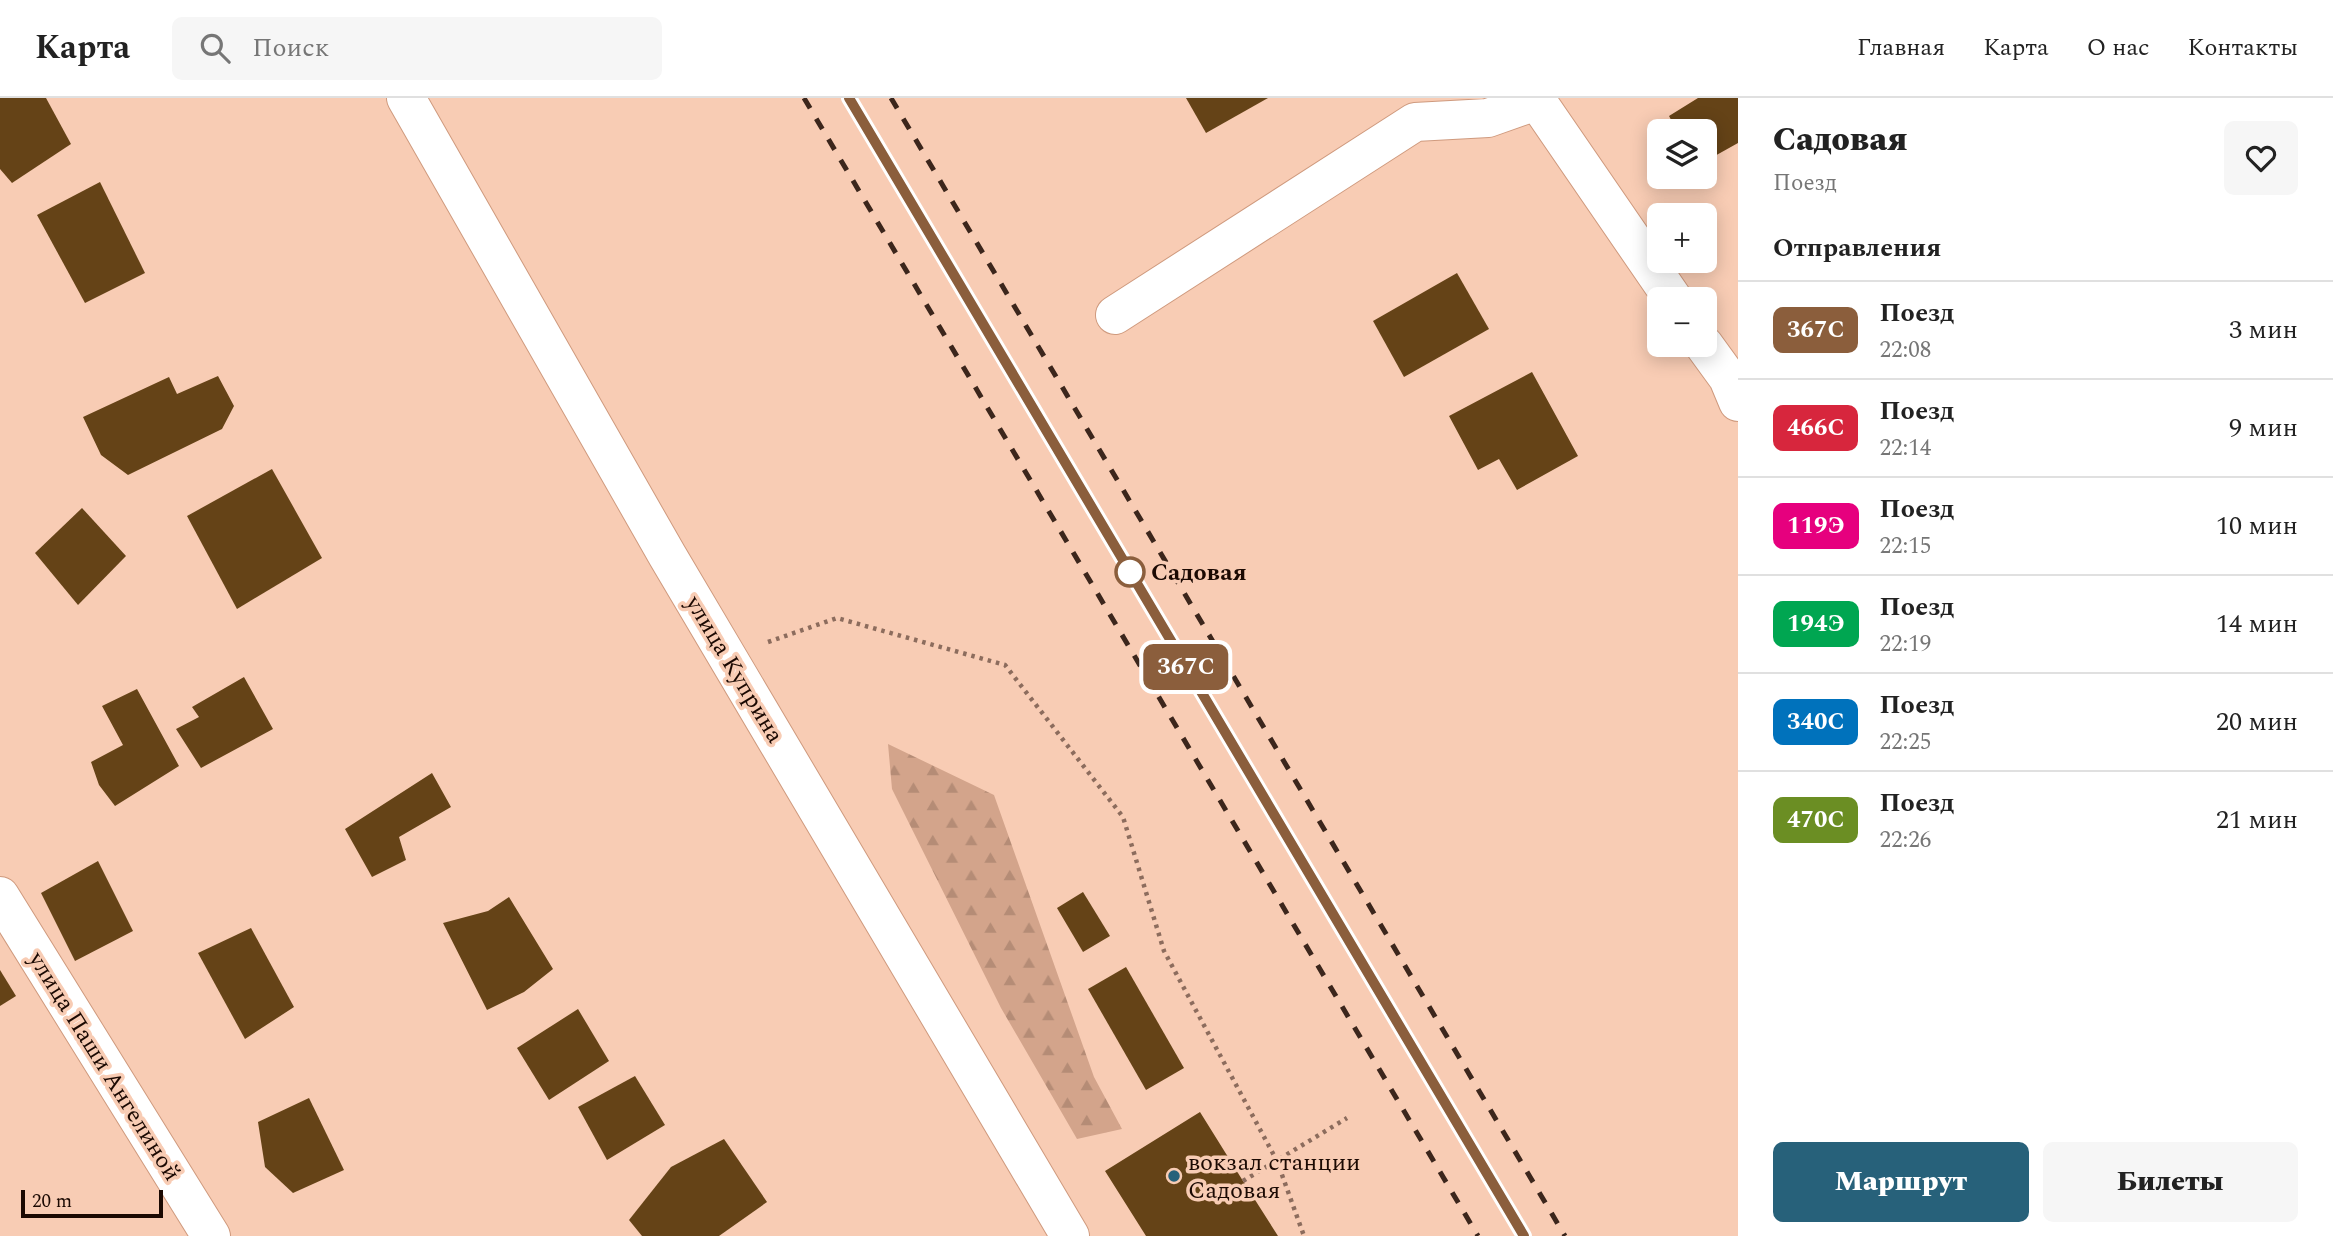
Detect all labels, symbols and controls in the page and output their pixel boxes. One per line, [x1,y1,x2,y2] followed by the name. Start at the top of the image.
[172,17,662,80] search box
[35,23,130,73] text: Карта
[252,28,329,68] text: Поиск
[196,29,234,67] icon: search
[1857,30,1945,66] text: Главная
[1983,30,2049,66] text: Карта
[2087,30,2150,66] text: О нас
[2188,30,2298,66] text: Контакты
[1773,115,1908,165] text: Садовая
[1647,119,1717,357] map controls
[1647,119,1717,189] button: layers
[2224,121,2298,195] button: heart
[1773,166,1837,201] text: Поезд
[1647,203,1717,273] button: +
[1773,228,1941,268] text: Отправления
[1647,287,1717,357] button: −
[1879,293,1954,333] text: Поезд
[2229,310,2298,350] text: 3 мин
[1787,312,1844,348] text: 367С
[1879,333,1931,368] text: 22:08
[1879,391,1954,431] text: Поезд
[2229,408,2298,448] text: 9 мин
[1787,410,1844,446] text: 466С
[1879,431,1931,466] text: 22:14
[1880,489,1954,529] text: Поезд
[2216,506,2298,546] text: 10 мин
[1787,508,1845,544] text: 119Э
[1880,529,1931,564] text: 22:15
[1151,555,1247,591] place label: Садовая
[1115,557,1145,587] marker: Садовая
[1880,587,1954,627] text: Поезд
[675,588,793,750] street label: улица Куприна
[2216,604,2298,644] text: 14 мин
[1787,606,1845,642] text: 194Э
[1880,627,1931,662] text: 22:19
[1137,644,1235,690] line badge: 367С
[1157,649,1215,685] text: 367С
[1879,685,1954,725] text: Поезд
[2216,702,2298,742] text: 20 мин
[1787,704,1844,740] text: 340С
[1879,725,1931,760] text: 22:25
[1879,783,1954,823] text: Поезд
[2216,800,2298,840] text: 21 мин
[1787,802,1844,838] text: 470С
[1879,823,1931,858] text: 22:26
[18,944,190,1188] street label: улица Паши Ангелиной
[1773,1142,2029,1222] button: Маршрут
[2043,1142,2298,1222] button: Билеты
[1188,1145,1361,1209] place label: вокзал станции Садовая
[1166,1168,1182,1184] marker: вокзал станции Садовая
[21,1187,163,1219] scale bar
[32,1187,72,1216] text: 20 m

